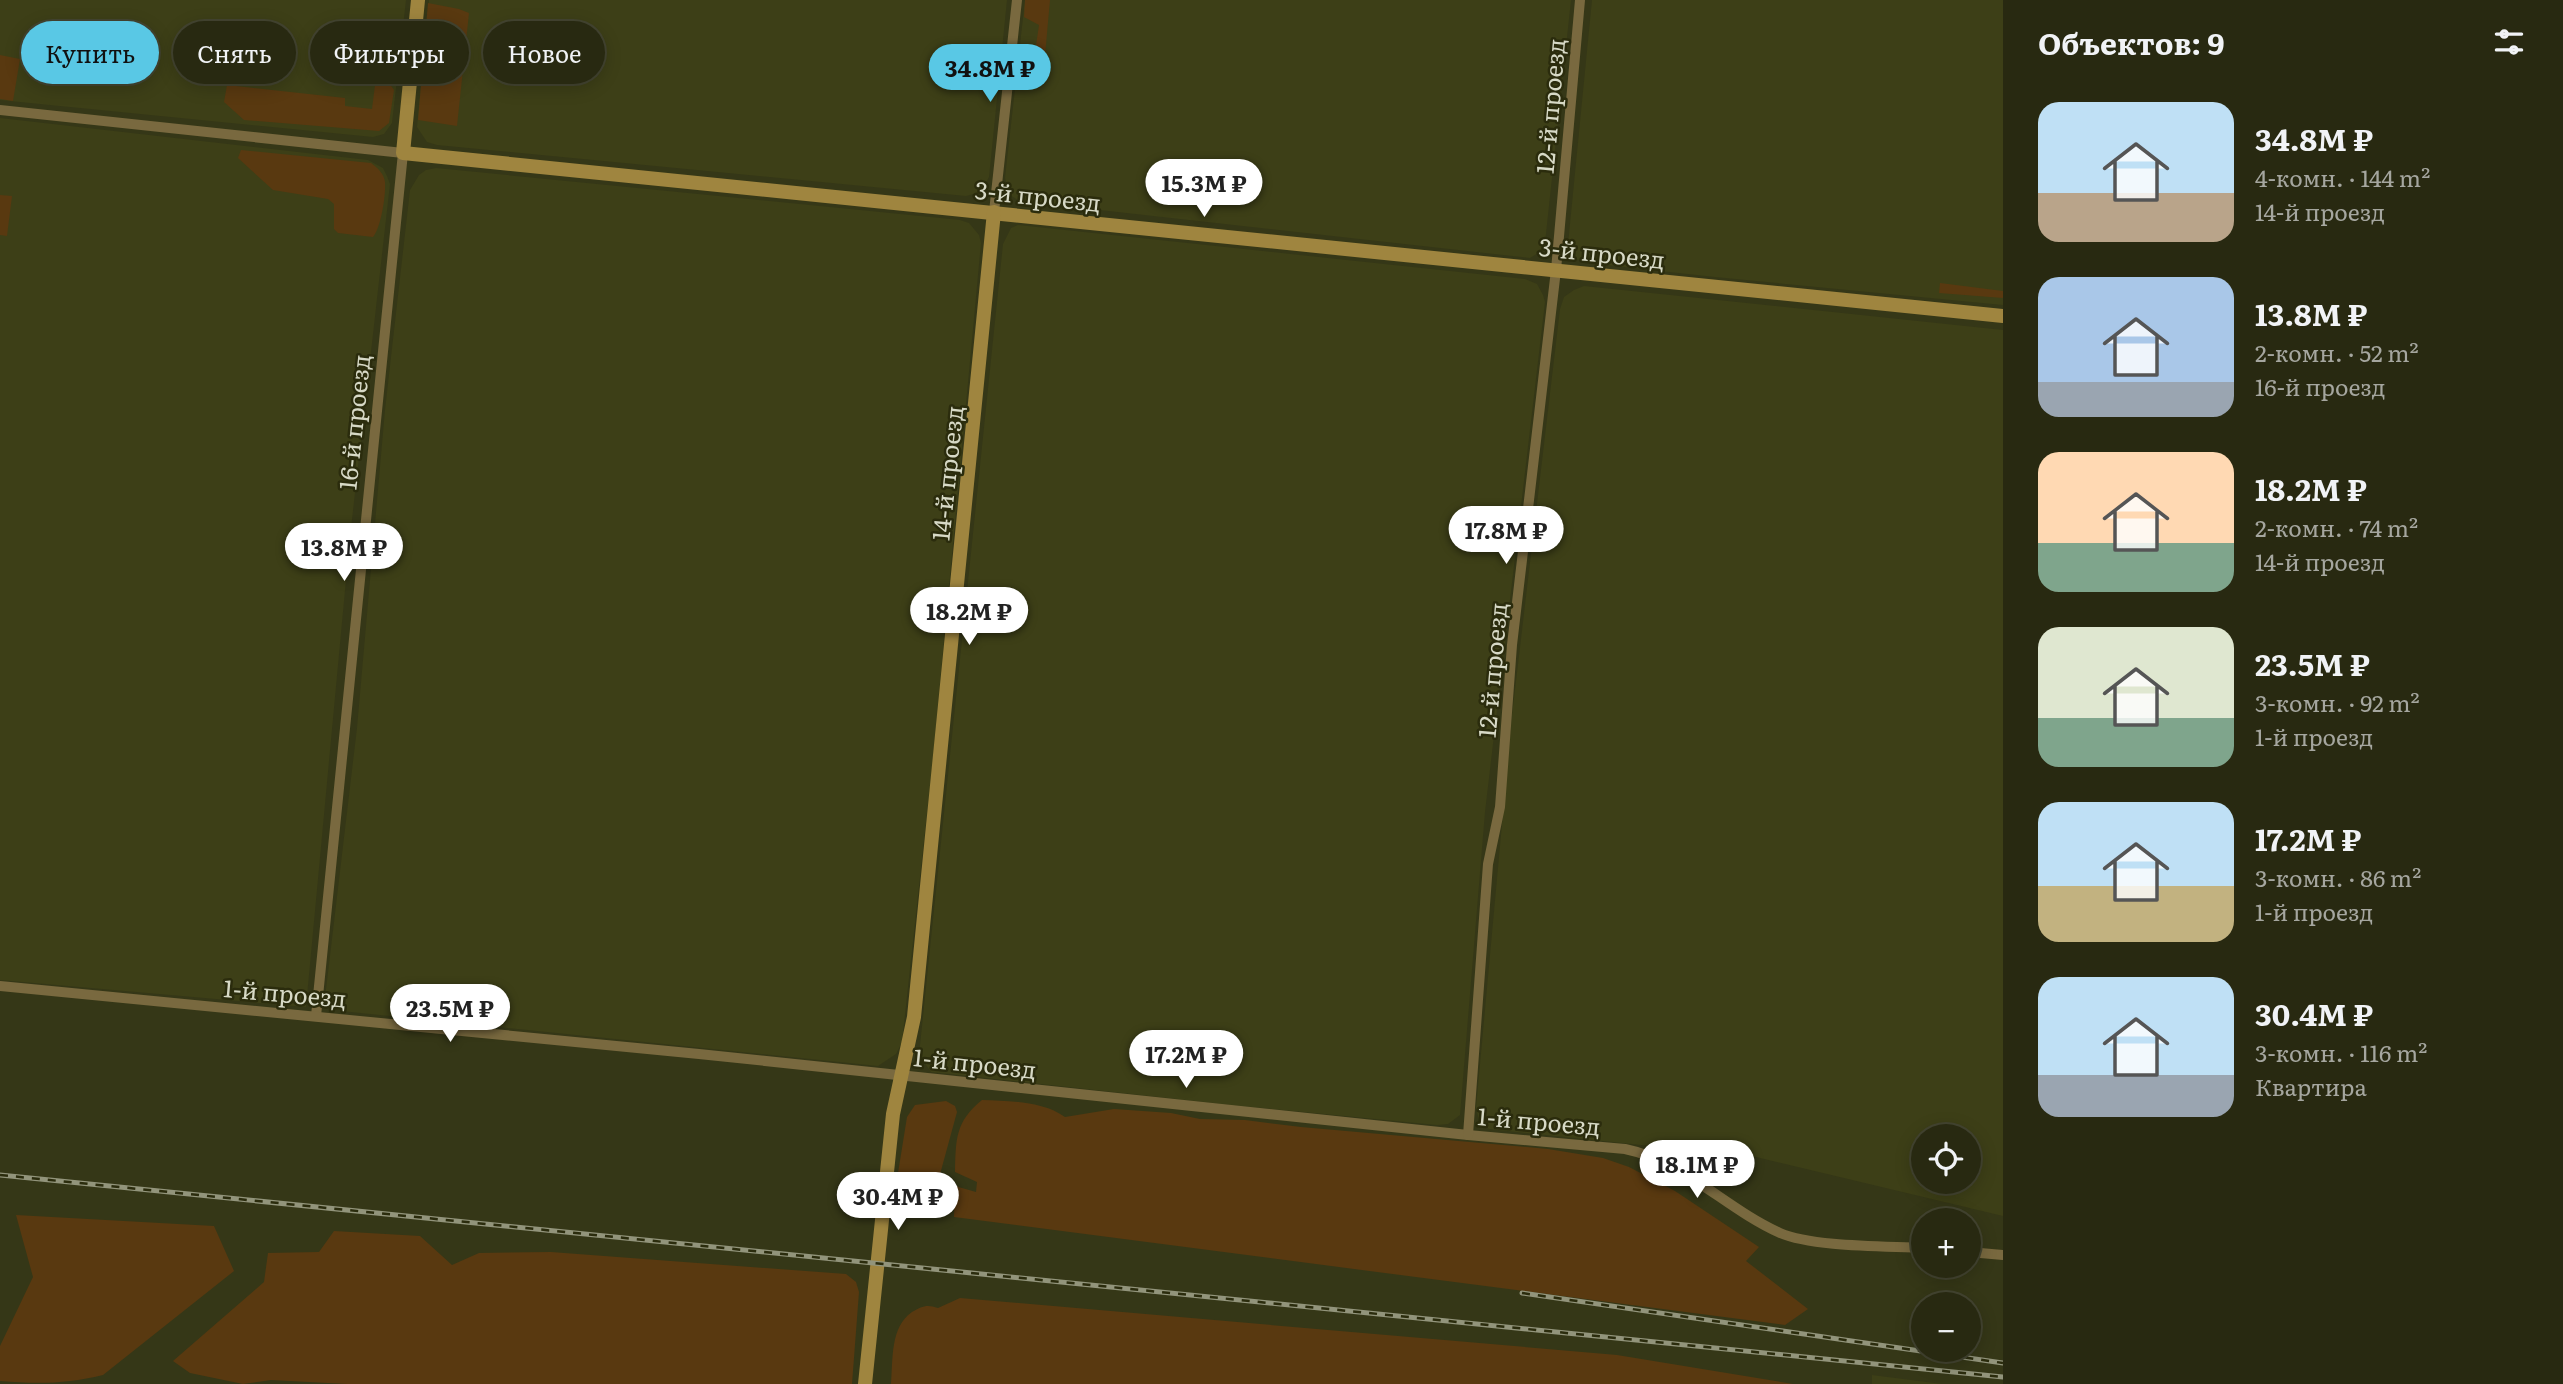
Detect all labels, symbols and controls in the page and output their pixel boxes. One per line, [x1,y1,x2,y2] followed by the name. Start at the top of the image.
[2038,20,2225,64] text: Объектов: 9
[21,21,159,84] chip: Купить
[173,21,296,84] chip: Снять
[310,21,469,84] chip: Фильтры
[483,21,605,84] chip: Новое
[2490,23,2528,61] icon: filters
[1526,37,1572,175] street label: 12-й проезд
[925,44,1055,104] pin: 34.8M ₽
[945,50,1035,84] text: 34.8M ₽
[2255,116,2373,160] text: 34.8M ₽
[2094,130,2178,214] icon: home
[1139,160,1269,219] pin: 15.3M ₽
[2255,160,2430,194] text: 4-комн. · 144 m²
[1161,165,1247,199] text: 15.3M ₽
[973,171,1103,219] street label: 3-й проезд
[2255,194,2385,228] text: 14-й проезд
[1537,228,1667,276] street label: 3-й проезд
[2255,291,2367,335] text: 13.8M ₽
[2094,305,2178,389] icon: home
[2255,335,2419,369] text: 2-комн. · 52 m²
[328,352,378,492] street label: 16-й проезд
[2255,369,2386,403] text: 16-й проезд
[922,404,970,542] street label: 14-й проезд
[2255,466,2367,510] text: 18.2M ₽
[2094,480,2178,564] icon: home
[1441,506,1571,566] pin: 17.8M ₽
[2255,510,2418,544] text: 2-комн. · 74 m²
[1465,512,1547,546] text: 17.8M ₽
[279,524,409,583] pin: 13.8M ₽
[301,529,387,563] text: 13.8M ₽
[2255,544,2385,578] text: 14-й проезд
[904,588,1034,647] pin: 18.2M ₽
[926,593,1012,627] text: 18.2M ₽
[1468,601,1514,739] street label: 12-й проезд
[2255,641,2370,685] text: 23.5M ₽
[2094,655,2178,739] icon: home
[2255,685,2420,719] text: 3-комн. · 92 m²
[2255,719,2373,753] text: 1-й проезд
[2255,816,2361,860] text: 17.2M ₽
[2094,830,2178,914] icon: home
[2255,860,2421,894] text: 3-комн. · 86 m²
[2255,894,2373,928] text: 1-й проезд
[222,969,348,1015] street label: 1-й проезд
[385,984,515,1044] pin: 23.5M ₽
[406,990,494,1024] text: 23.5M ₽
[2255,991,2373,1035] text: 30.4M ₽
[2094,1005,2178,1089] icon: home
[1121,1030,1251,1090] pin: 17.2M ₽
[2255,1035,2427,1069] text: 3-комн. · 116 m²
[1145,1036,1227,1070] text: 17.2M ₽
[912,1038,1038,1086] street label: 1-й проезд
[2255,1069,2367,1103] text: Квартира
[1476,1097,1602,1143] street label: 1-й проезд
[1911,1124,1981,1362] map controls
[1911,1124,1981,1194] button: locate
[1632,1140,1762,1200] pin: 18.1M ₽
[1656,1146,1738,1180] text: 18.1M ₽
[833,1172,963,1232] pin: 30.4M ₽
[853,1178,943,1212] text: 30.4M ₽
[1911,1208,1981,1278] button: +
[1911,1292,1981,1362] button: −

